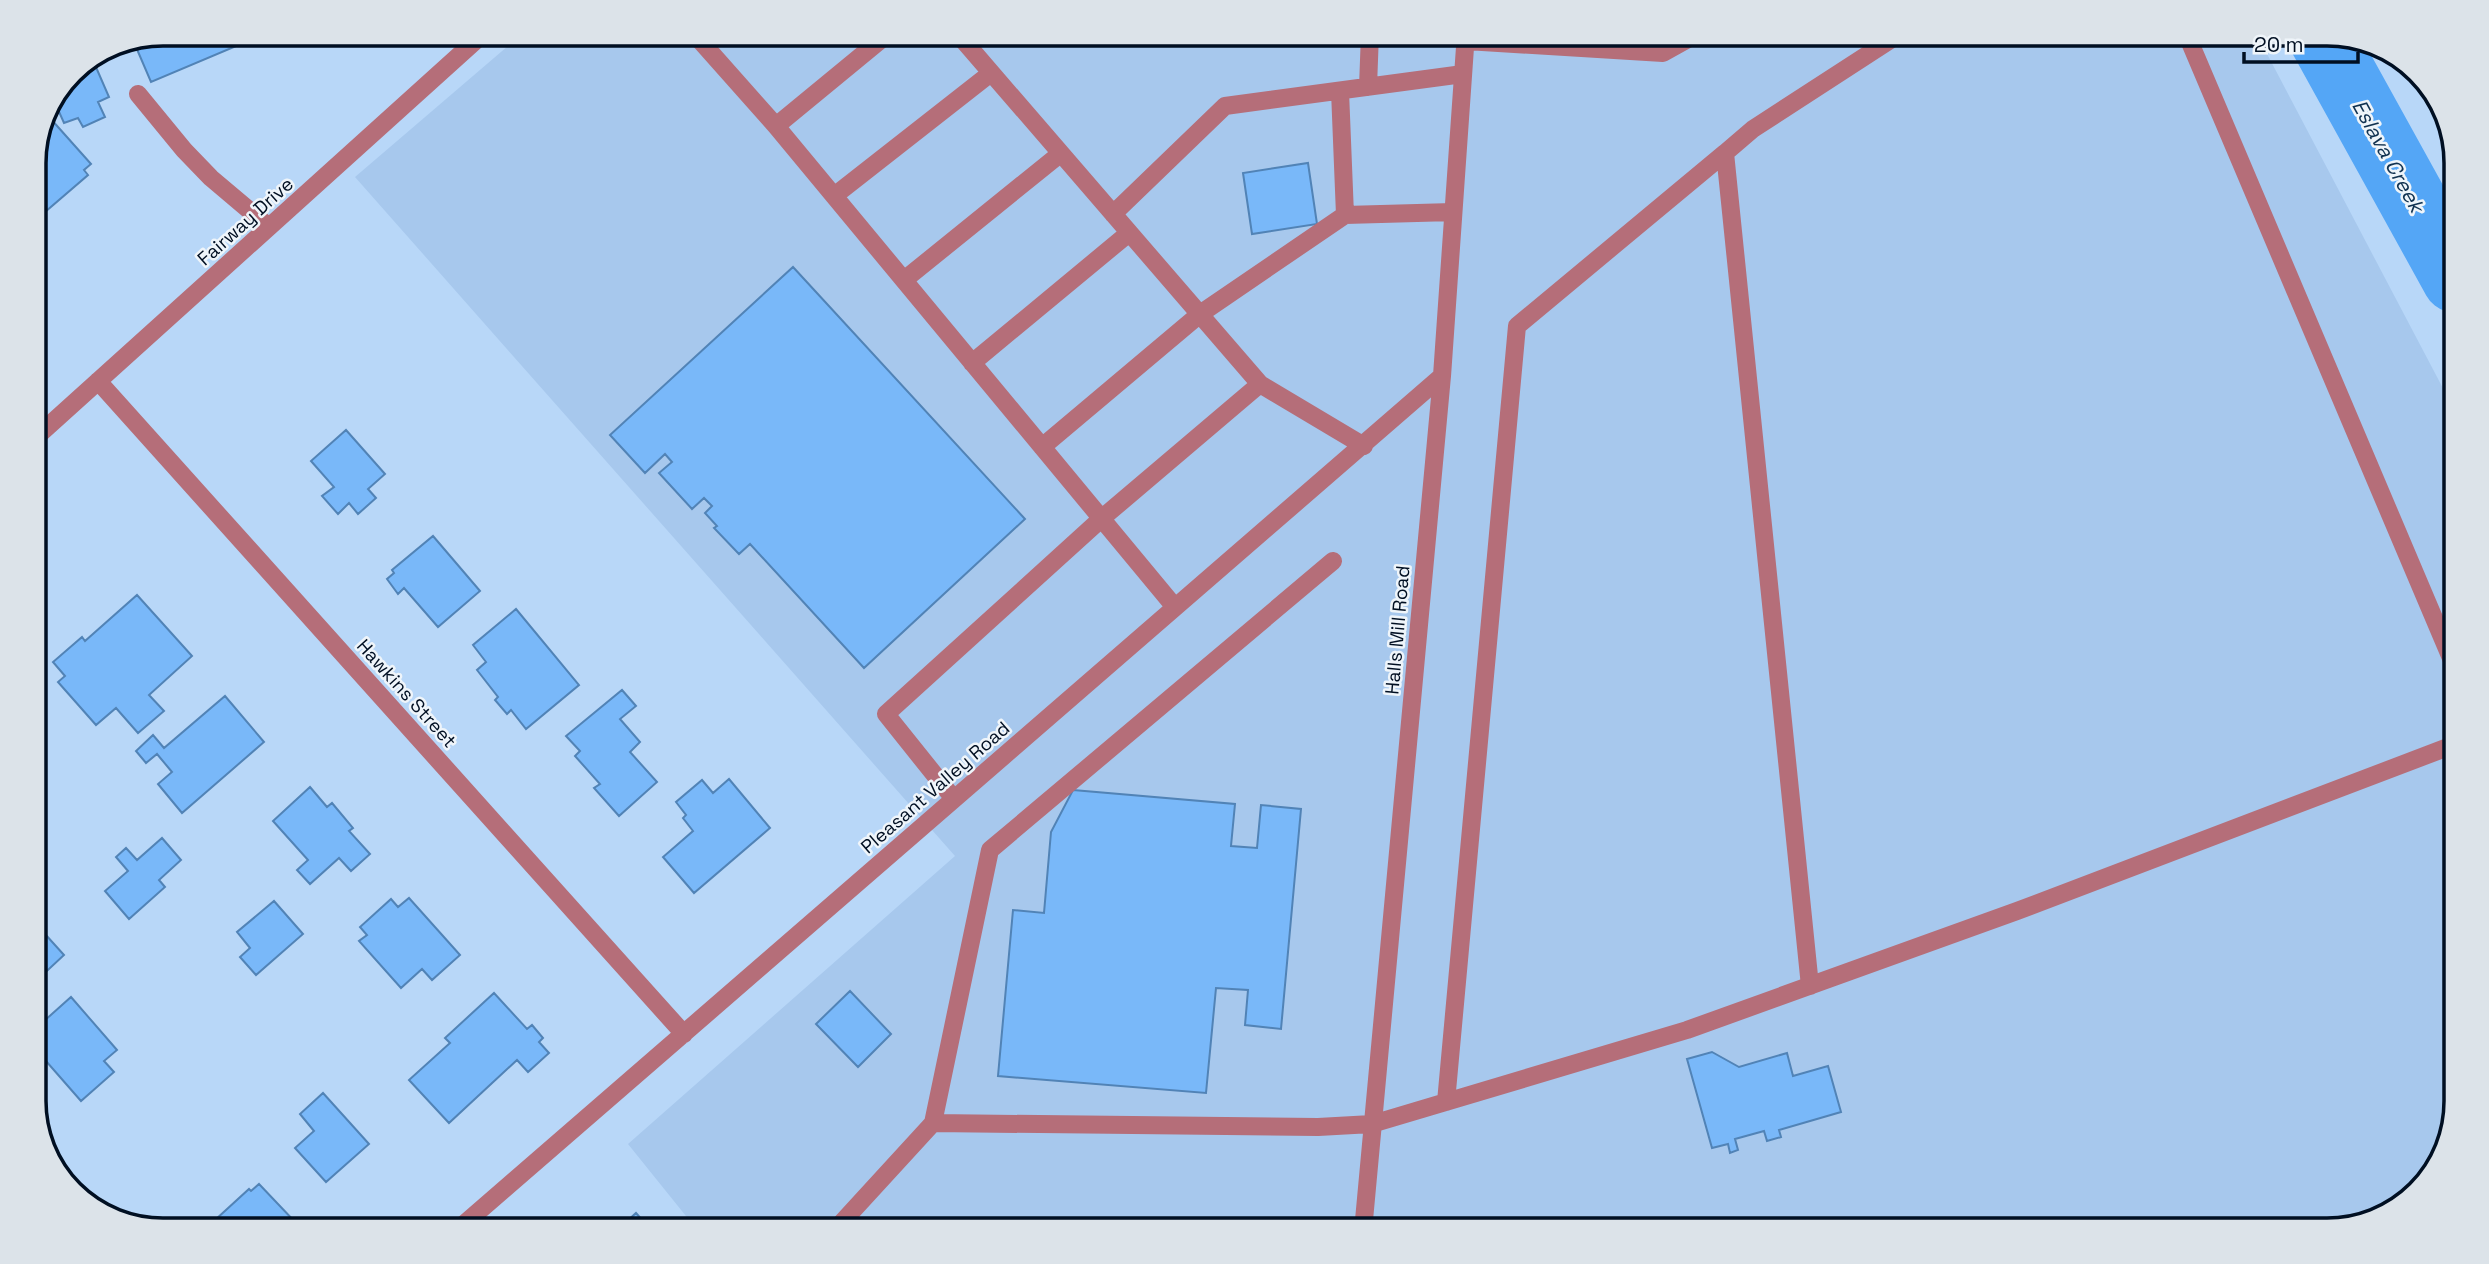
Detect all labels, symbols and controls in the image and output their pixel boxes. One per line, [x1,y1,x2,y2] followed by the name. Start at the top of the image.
[2244,21,2358,65] scale bar
[2254,31,2304,58] text: 20 m
[2346,94,2432,219] water label: Eslava Creek
[192,172,299,271] street label: Fairway Drive
[1379,564,1416,696] street label: Halls Mill Road
[351,634,462,753] street label: Hawkins Street
[856,716,1015,859] street label: Pleasant Valley Road

